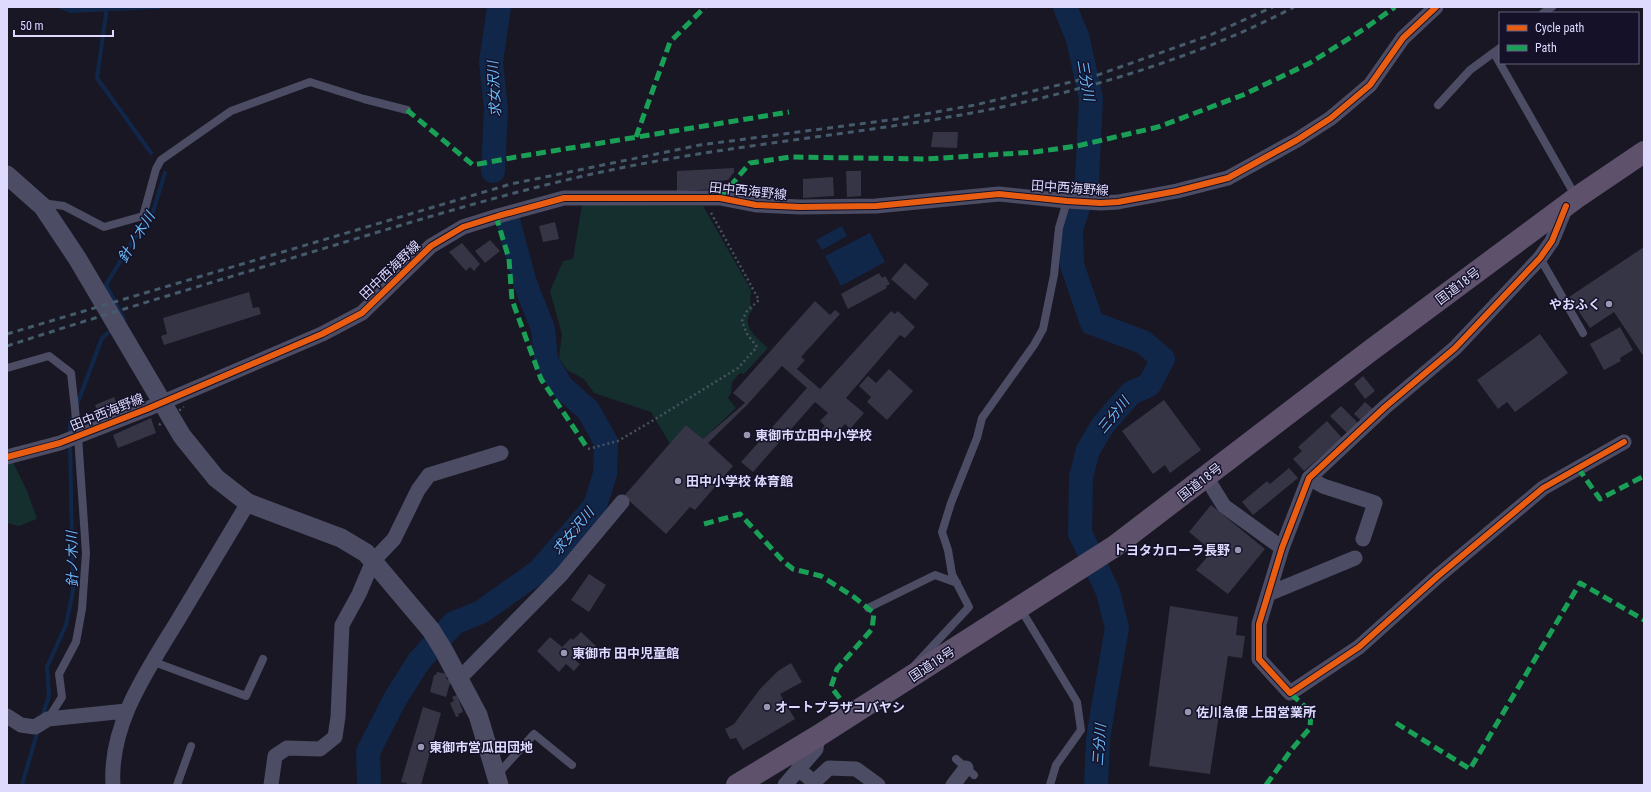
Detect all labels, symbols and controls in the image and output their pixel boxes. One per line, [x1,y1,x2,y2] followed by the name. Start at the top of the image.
[14,12,113,38] scale bar
[1499,12,1639,64] legend
[20,19,44,33] text: 50 m
[1535,21,1585,35] text: Cycle path
[1535,41,1557,55] text: Path
[1074,58,1098,104] water label: 三分川
[484,59,503,117] water label: 求女沢川
[1031,178,1109,198] street label: 田中西海野線
[708,179,788,203] street label: 田中西海野線
[114,207,159,265] water label: 針ノ木川
[357,238,423,302] street label: 田中西海野線
[1433,264,1483,308] street label: 国道18号
[1549,297,1601,312] place label: やおふく
[1604,299,1614,309] marker: やおふく
[68,390,146,434] street label: 田中西海野線
[1094,392,1134,436] water label: 三分川
[755,428,872,443] place label: 東御市立田中小学校
[742,430,752,440] marker: 東御市立田中小学校
[1175,460,1225,504] street label: 国道18号
[686,474,793,489] place label: 田中小学校 体育館
[673,476,683,486] marker: 田中小学校 体育館
[549,503,598,558] water label: 求女沢川
[63,529,80,587] water label: 針ノ木川
[1113,543,1230,558] place label: トヨタカローラ長野
[1233,545,1243,555] marker: トヨタカローラ長野
[906,644,958,684] street label: 国道18号
[572,646,679,661] place label: 東御市 田中児童館
[559,648,569,658] marker: 東御市 田中児童館
[775,700,905,715] place label: オートプラザコバヤシ
[762,702,772,712] marker: オートプラザコバヤシ
[1196,705,1316,720] place label: 佐川急便 上田営業所
[1183,707,1193,717] marker: 佐川急便 上田営業所
[1090,721,1109,767] water label: 三分川
[429,740,533,755] place label: 東御市営瓜田団地
[416,742,426,752] marker: 東御市営瓜田団地

